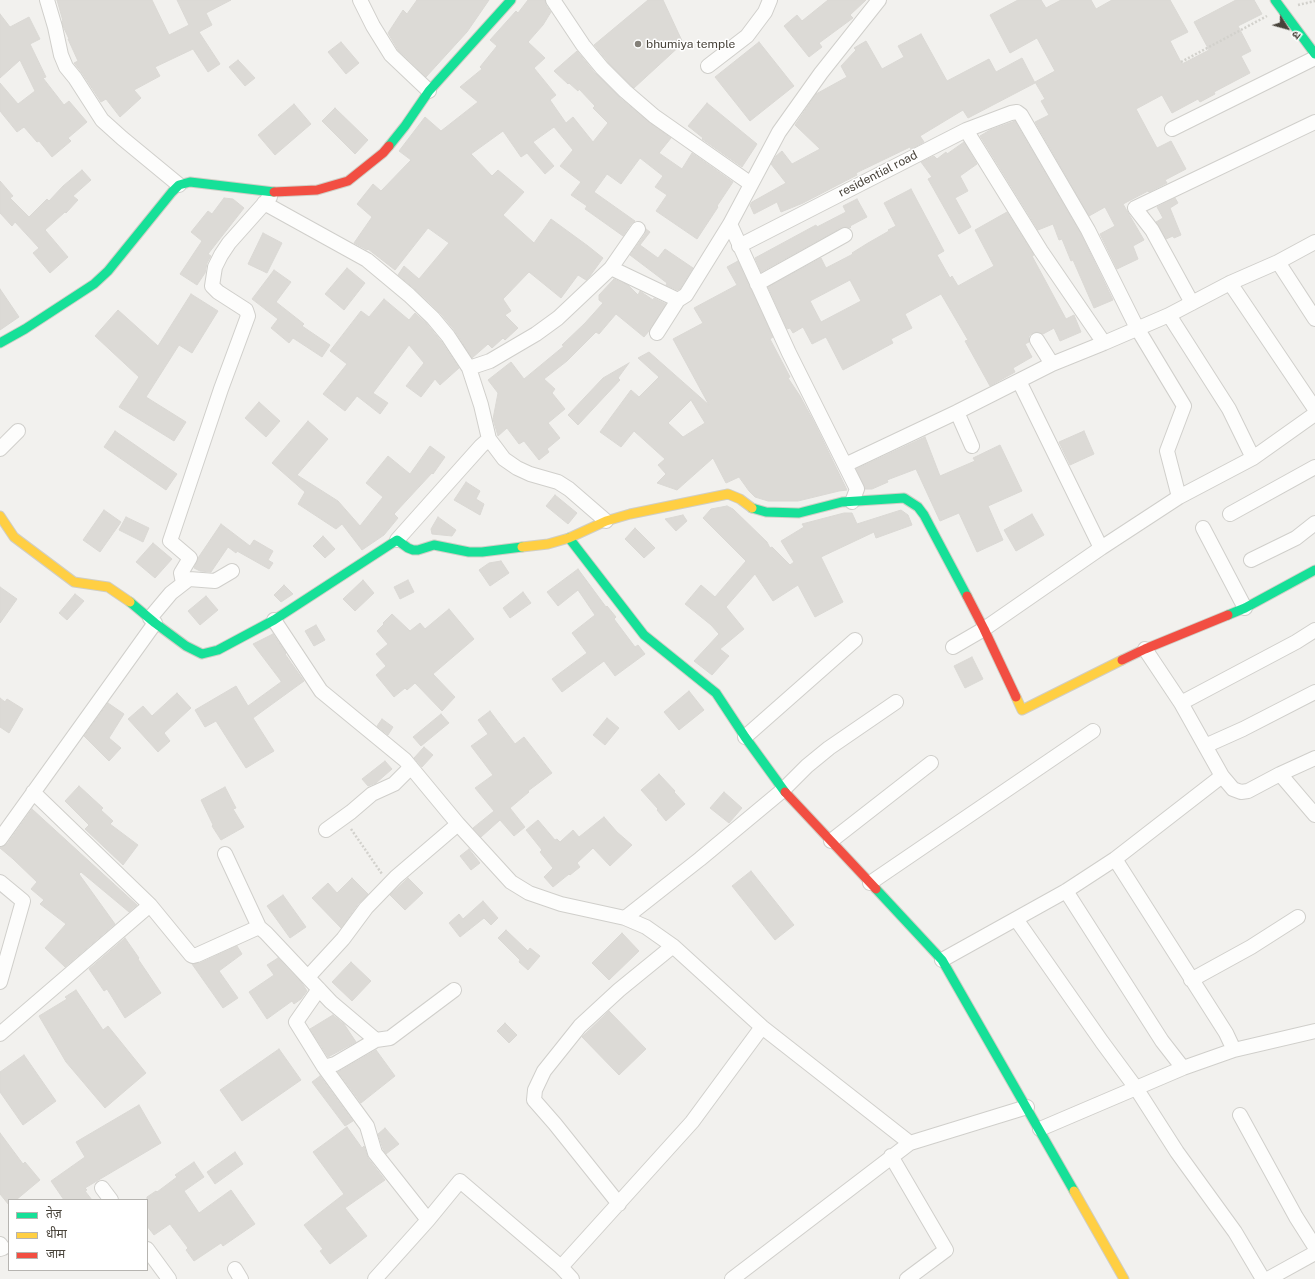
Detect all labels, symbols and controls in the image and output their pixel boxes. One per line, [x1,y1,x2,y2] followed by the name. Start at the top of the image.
[1267,8,1307,48] north arrow
[1290,29,1303,41] text: उ
[646,37,735,51] place label: bhumiya temple
[633,39,643,49] marker: bhumiya temple
[836,148,920,200] street label: residential road
[8,1199,148,1271] legend
[46,1207,62,1221] text: तेज़
[46,1227,67,1241] text: धीमा
[46,1247,65,1261] text: जाम

